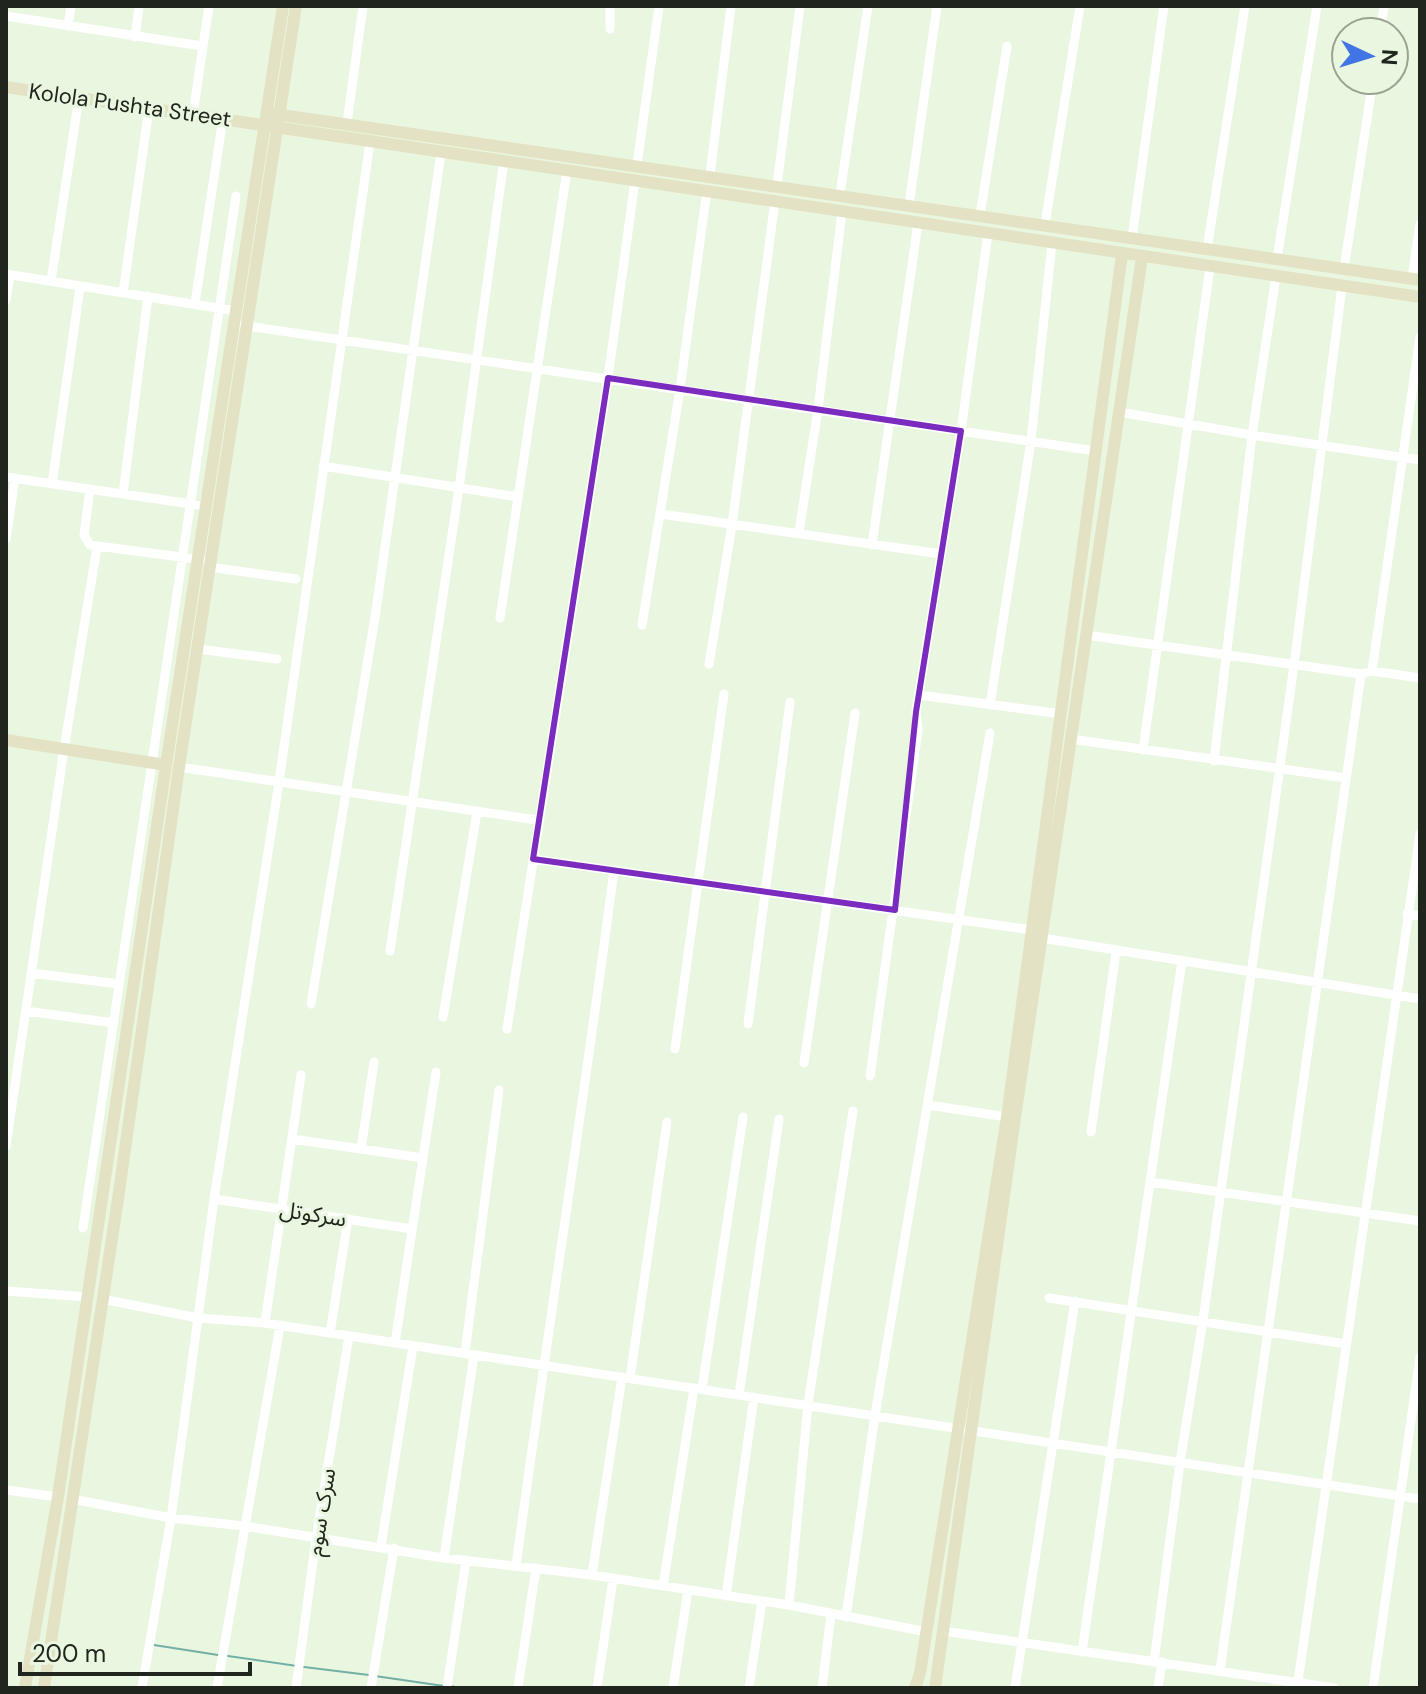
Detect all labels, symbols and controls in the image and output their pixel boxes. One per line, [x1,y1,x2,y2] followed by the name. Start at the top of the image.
[1330,16,1410,96] north arrow
[1374,48,1404,66] text: N
[27,76,233,134] street label: Kolola Pushta Street
[278,1194,348,1234] street label: سرکوتل
[300,1466,344,1558] street label: سرک سوم
[20,1626,250,1676] scale bar
[32,1638,106,1669] text: 200 m

